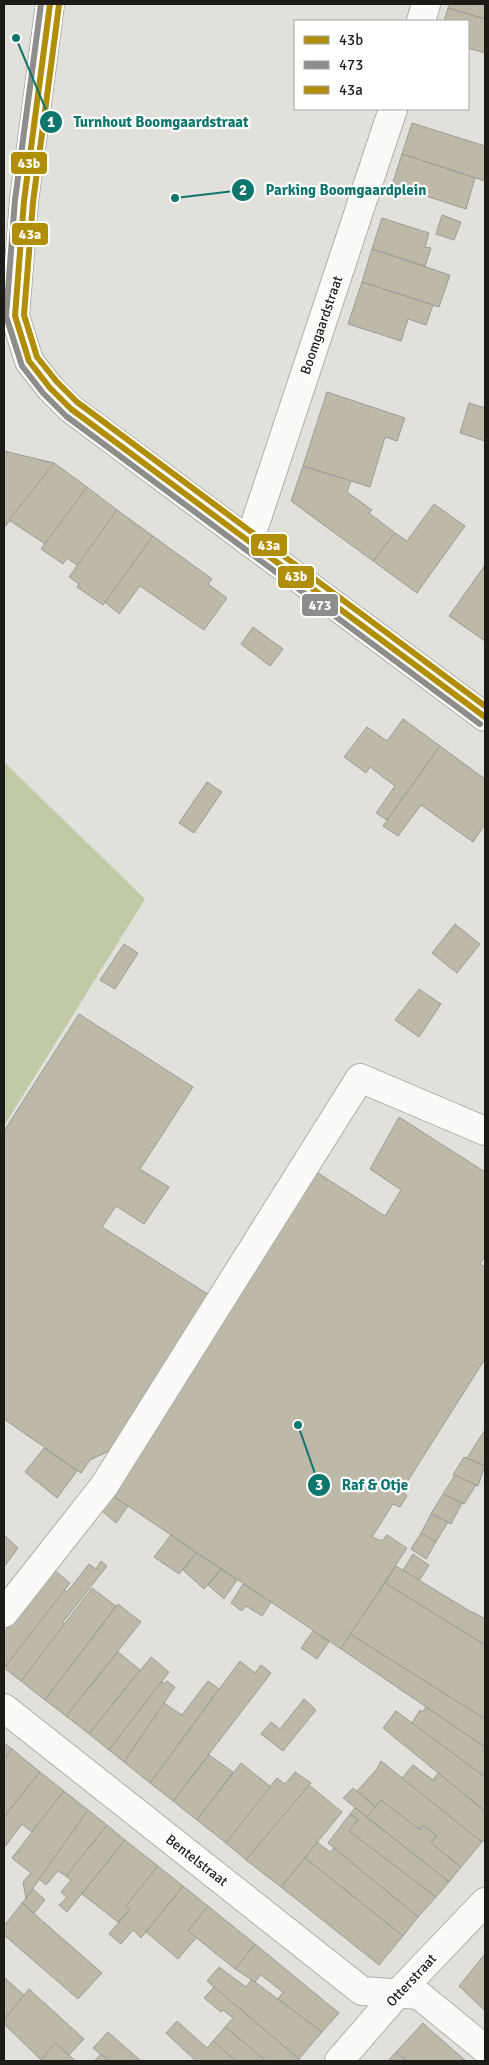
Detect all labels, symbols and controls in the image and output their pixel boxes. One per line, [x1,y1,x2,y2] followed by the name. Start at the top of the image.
[294,20,469,110] legend
[339,31,363,49] text: 43b
[339,56,363,74] text: 473
[339,81,363,99] text: 43a
[38,107,259,137] callout: Turnhout Boomgaardstraat
[47,113,55,131] text: 1
[73,113,249,131] text: Turnhout Boomgaardstraat
[10,151,48,175] line badge: 43b
[18,155,41,172] text: 43b
[231,175,437,205] callout: Parking Boomgaardplein
[239,181,247,199] text: 2
[266,181,427,199] text: Parking Boomgaardplein
[11,222,49,246] line badge: 43a
[19,226,41,243] text: 43a
[297,273,346,377] street label: Boomgaardstraat
[250,533,288,557] line badge: 43a
[258,537,280,554] text: 43a
[277,565,315,589] line badge: 43b
[285,568,308,585] text: 43b
[301,593,339,617] line badge: 473
[309,597,331,614] text: 473
[307,1470,418,1500] callout: Raf & Otje
[315,1476,323,1494] text: 3
[342,1476,408,1494] text: Raf & Otje
[162,1831,231,1890] street label: Bentelstraat
[383,1950,440,2010] street label: Otterstraat

